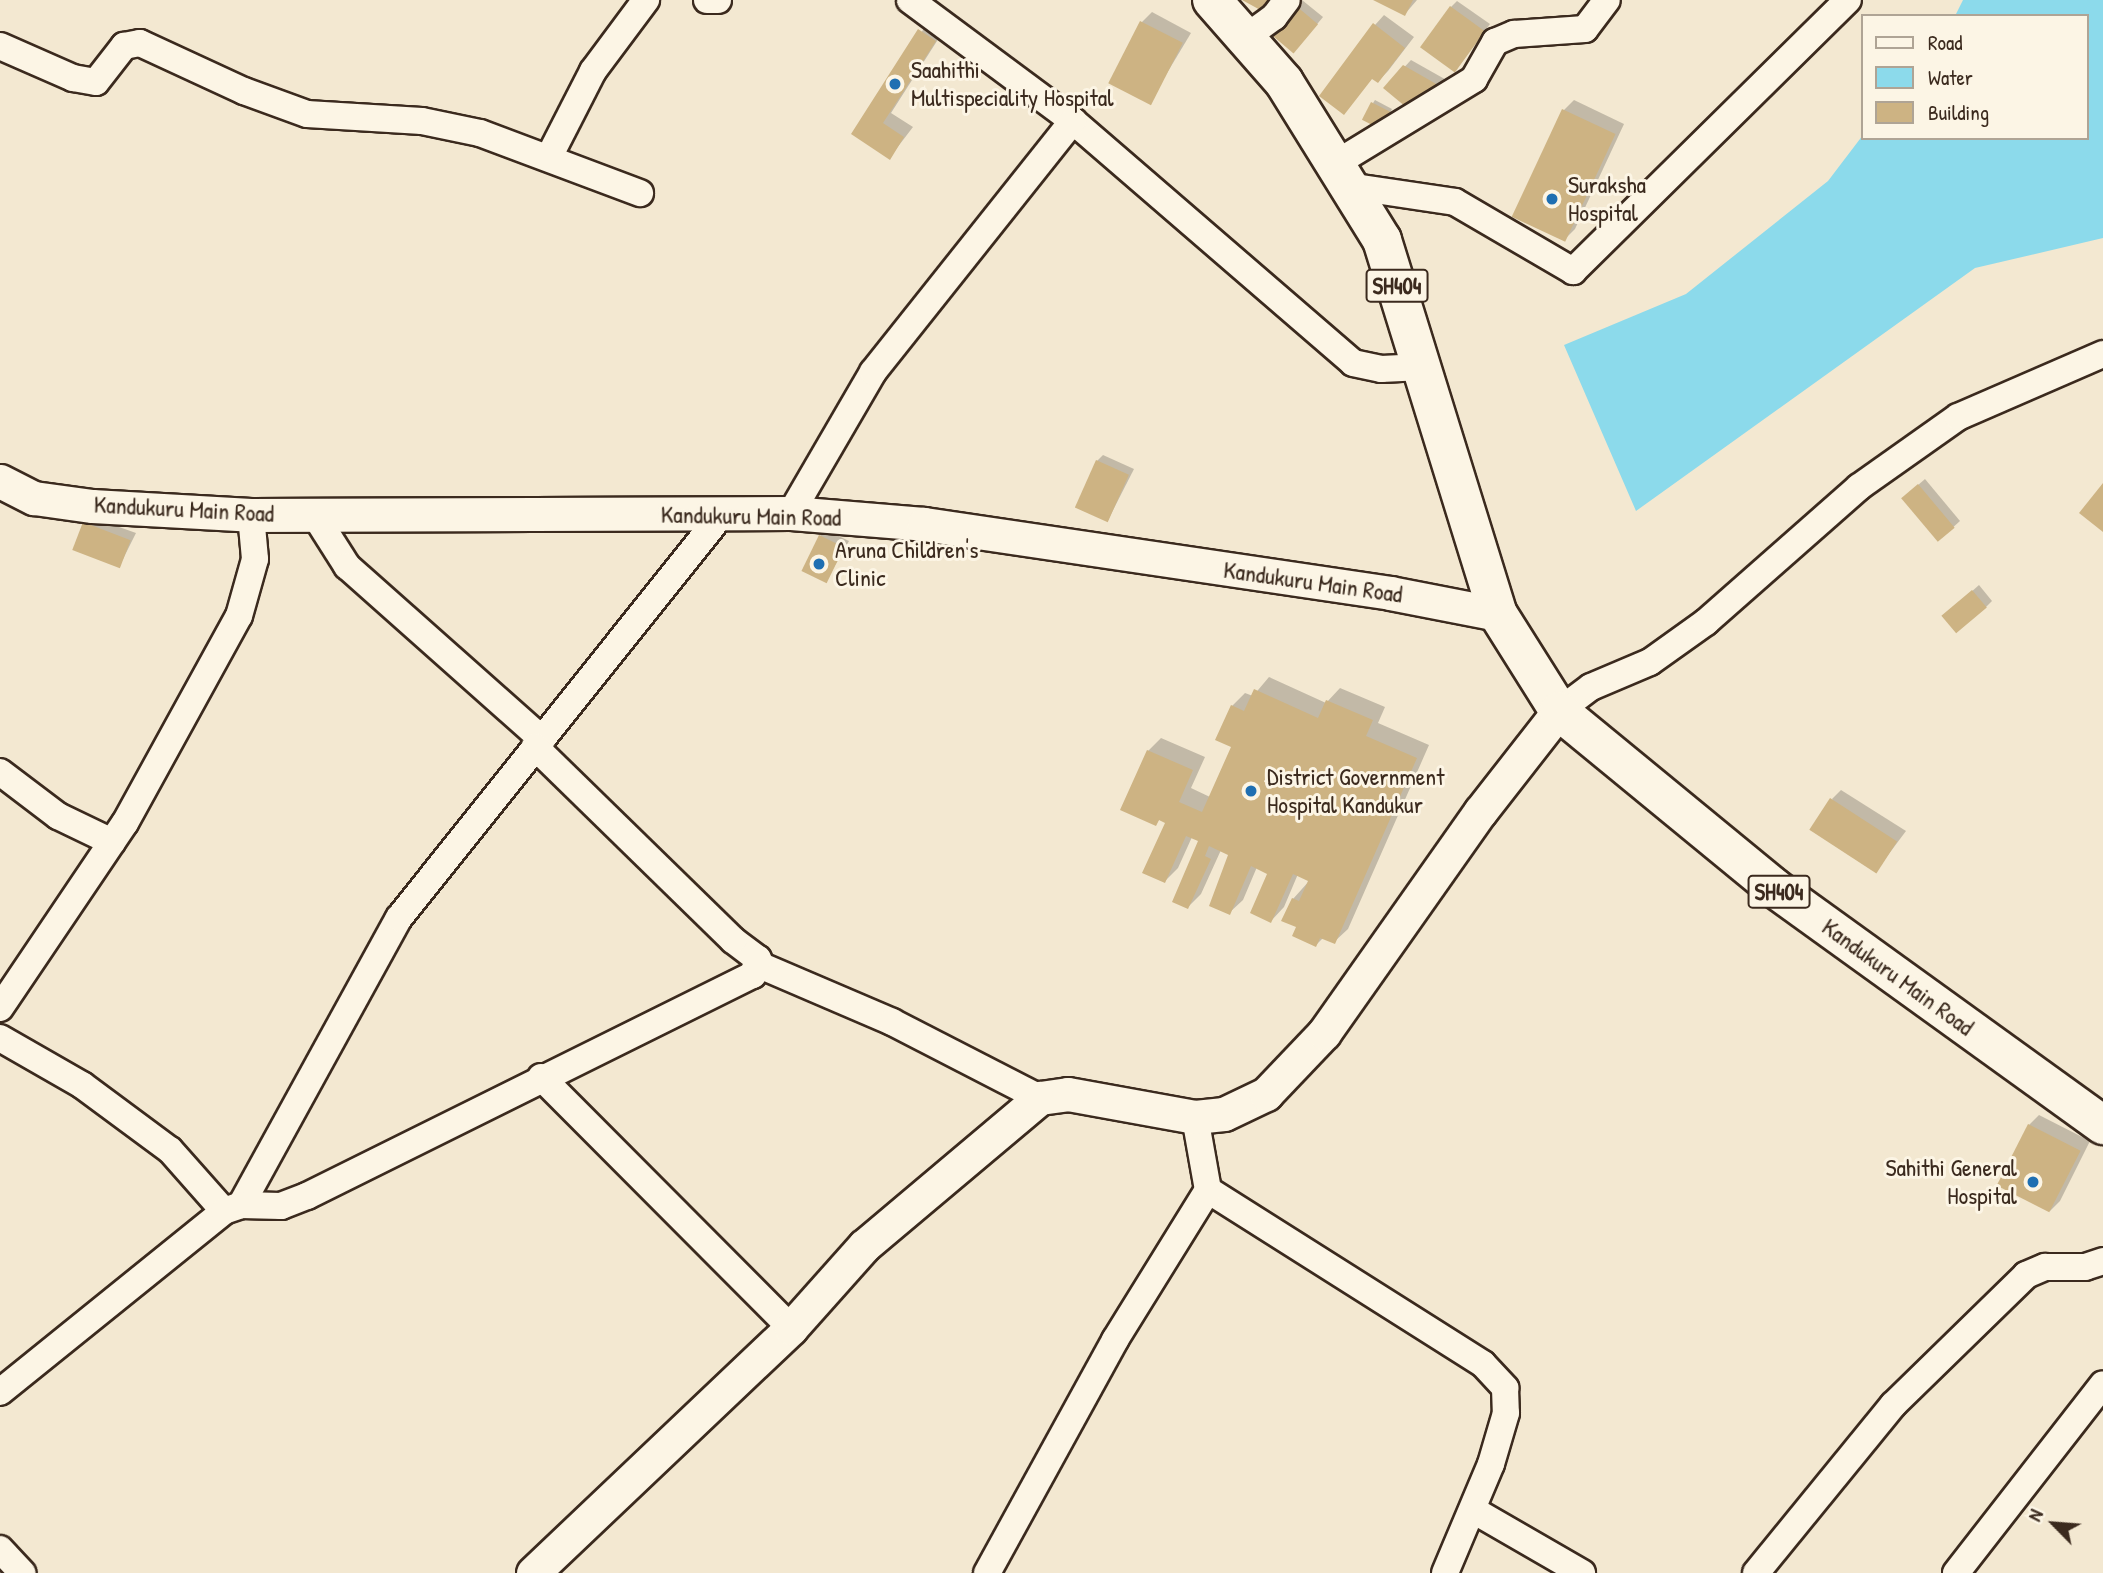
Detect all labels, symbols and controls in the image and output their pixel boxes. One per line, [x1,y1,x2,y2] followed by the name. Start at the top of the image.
[1862,14,2089,140] legend
[1928,28,1962,57] text: Road
[911,56,1114,112] place label: Saahithi Multispeciality Hospital
[1928,63,1973,92] text: Water
[885,74,905,94] marker: Saahithi Multispeciality Hospital
[1928,98,1989,127] text: Building
[1568,171,1646,227] place label: Suraksha Hospital
[1542,189,1562,209] marker: Suraksha Hospital
[1366,266,1428,306] road number: SH404
[93,490,275,528] street label: Kandukuru Main Road
[661,500,841,532] street label: Kandukuru Main Road
[835,536,978,592] place label: Aruna Children's Clinic
[809,554,829,574] marker: Aruna Children's Clinic
[1222,555,1404,609] street label: Kandukuru Main Road
[1267,763,1444,819] place label: District Government Hospital Kandukur
[1241,781,1261,801] marker: District Government Hospital Kandukur
[1748,872,1810,912] road number: SH404
[1817,912,1979,1042] street label: Kandukuru Main Road
[1885,1154,2017,1210] place label: Sahithi General Hospital
[2023,1172,2043,1192] marker: Sahithi General Hospital
[2019,1489,2089,1559] north arrow
[2021,1505,2049,1525] text: N

